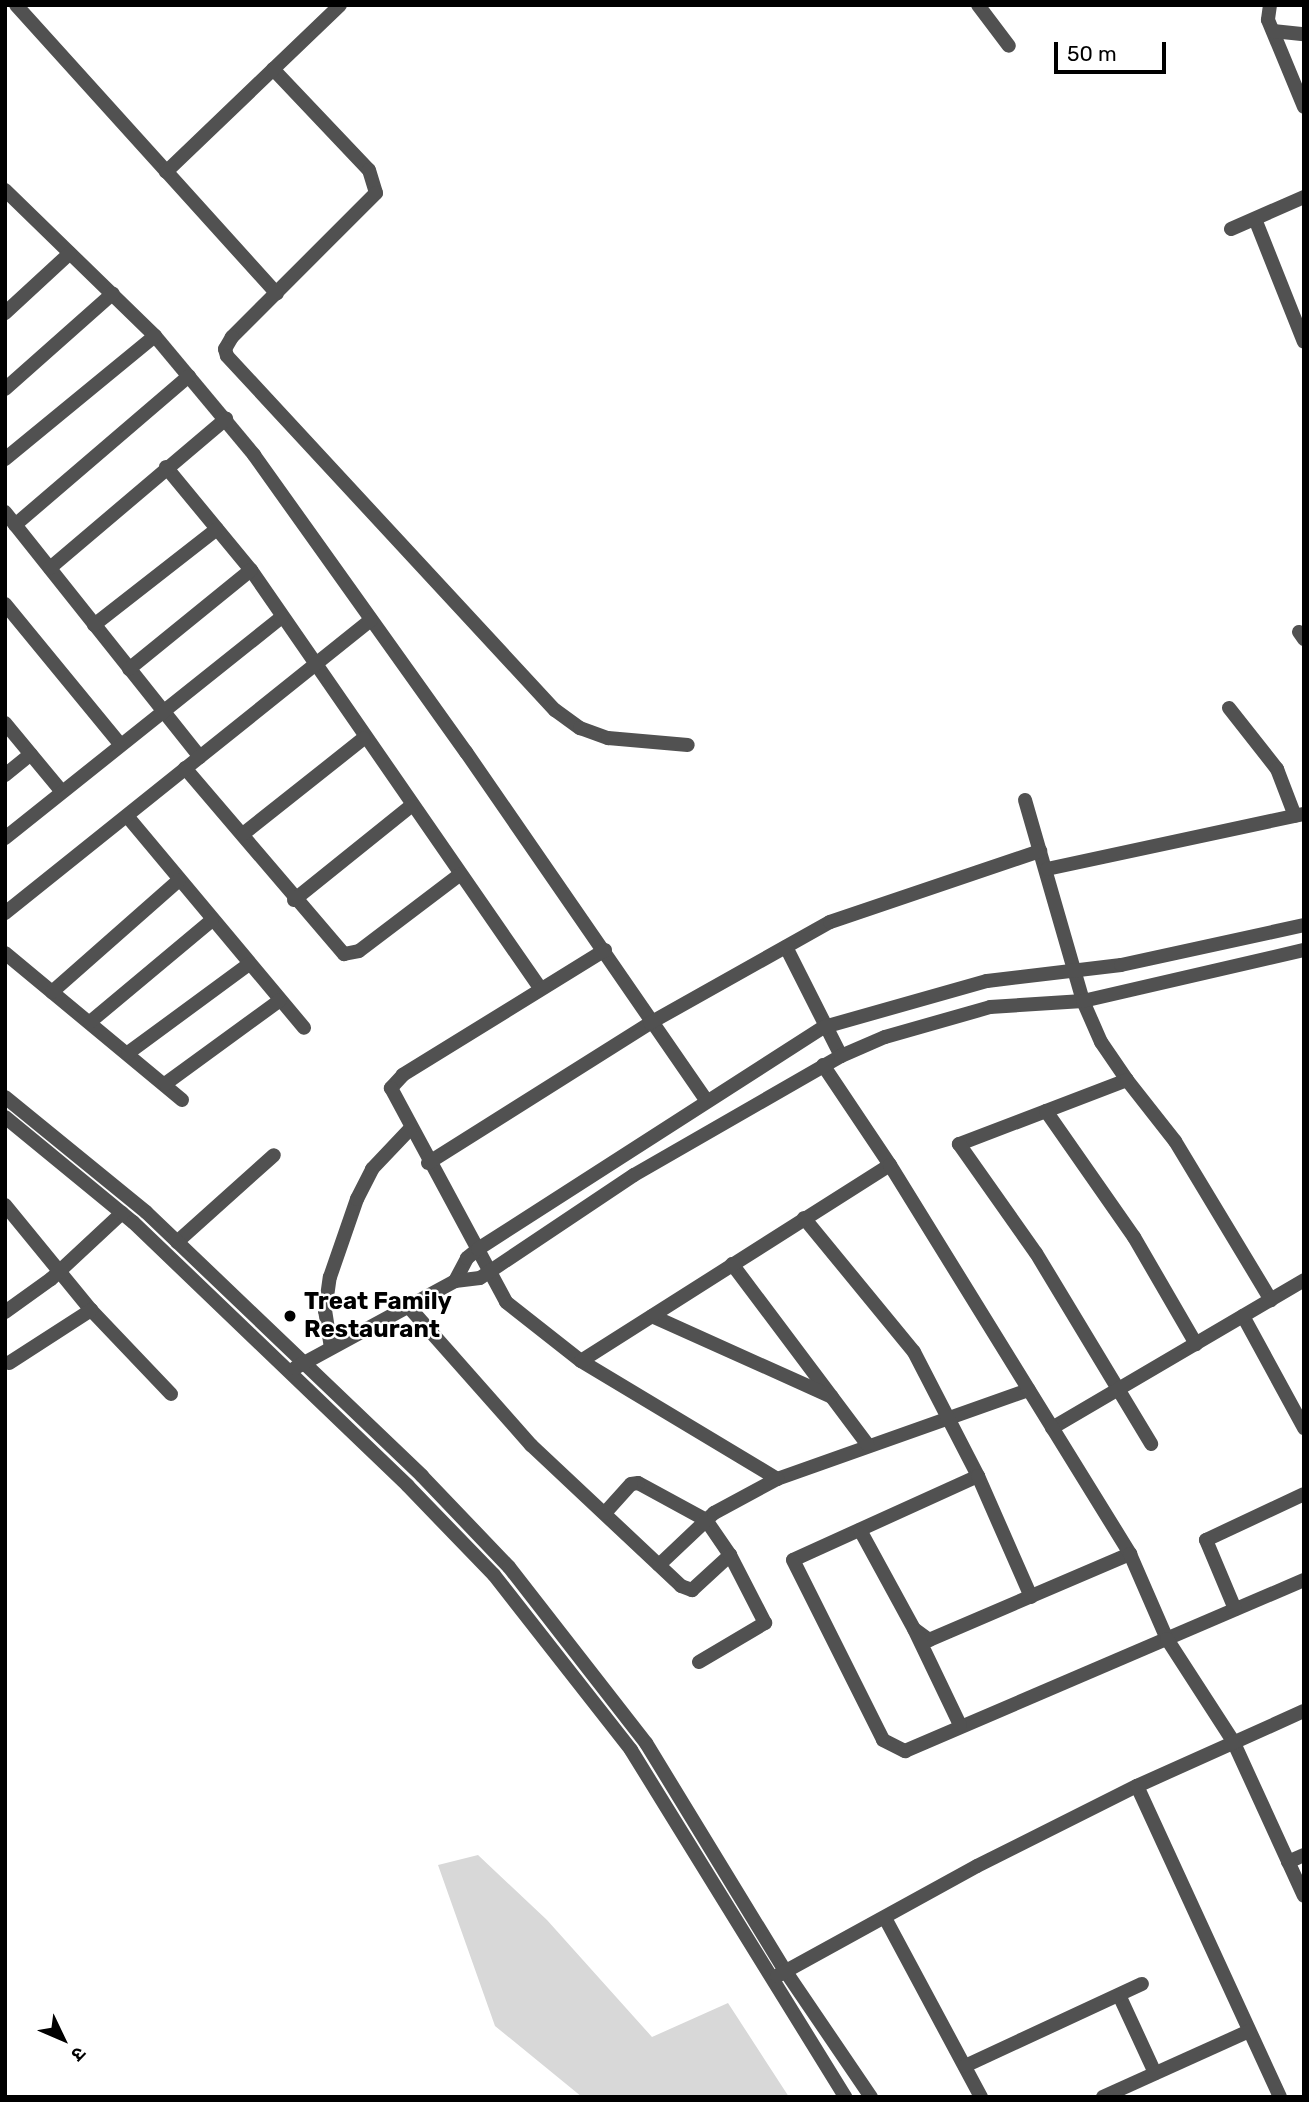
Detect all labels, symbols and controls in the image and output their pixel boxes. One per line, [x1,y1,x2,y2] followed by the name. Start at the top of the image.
[1057,28,1169,72] scale bar
[1067,41,1117,66] text: 50 m
[304,1288,452,1344] place label: Treat Family Restaurant
[282,1308,298,1324] marker: Treat Family Restaurant
[28,2004,98,2074] north arrow
[66,2042,91,2066] text: उ

